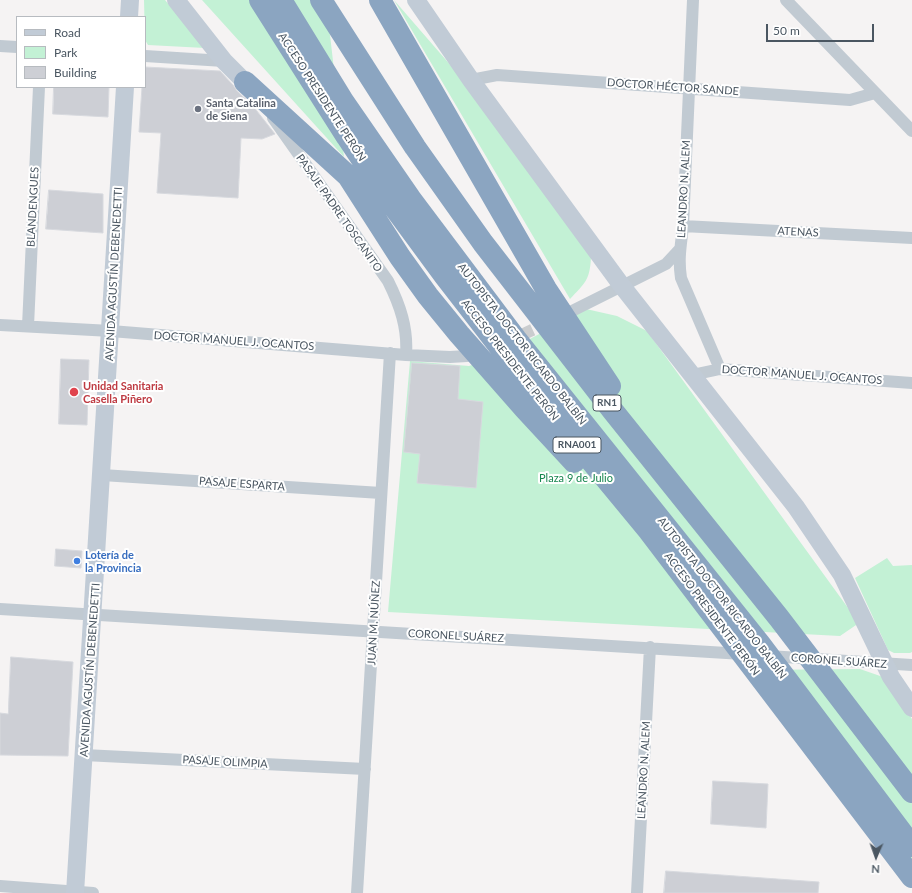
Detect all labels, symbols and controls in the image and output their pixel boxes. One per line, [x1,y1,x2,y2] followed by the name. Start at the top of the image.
[16,16,146,88] legend
[768,16,876,42] scale bar
[773,23,800,38] text: 50 m
[54,25,81,40] text: Road
[276,30,368,164] street label: ACCESO PRESIDENTE PERÓN
[54,45,77,60] text: Park
[54,65,97,80] text: Building
[607,76,739,98] street label: DOCTOR HÉCTOR SANDE
[206,96,276,122] place label: Santa Catalina de Siena
[193,104,203,114] marker: Santa Catalina de Siena
[675,140,693,238] street label: LEANDRO N. ALEM
[293,152,385,274] street label: PASAJE PADRE TOSCANITO
[24,167,42,247] street label: BLANDENGUES
[103,187,125,361] street label: AVENIDA AGUSTÍN DEBENEDETTI
[777,224,819,240] street label: ATENAS
[455,261,589,427] street label: AUTOPISTA DOCTOR RICARDO BALBÍN
[459,297,561,423] street label: ACCESO PRESIDENTE PERÓN
[153,329,315,353] street label: DOCTOR MANUEL J. OCANTOS
[721,363,883,387] street label: DOCTOR MANUEL J. OCANTOS
[83,379,163,405] place label: Unidad Sanitaria Casella Piñero
[68,386,80,398] marker: Unidad Sanitaria Casella Piñero
[593,395,621,411] road number: RN1
[553,437,601,453] road number: RNA001
[539,471,613,485] park label: Plaza 9 de Julio
[199,474,285,494] street label: PASAJE ESPARTA
[655,515,789,681] street label: AUTOPISTA DOCTOR RICARDO BALBÍN
[85,548,141,574] place label: Lotería de la Provincia
[661,550,763,678] street label: ACCESO PRESIDENTE PERÓN
[72,556,82,566] marker: Lotería de la Provincia
[365,580,383,666] street label: JUAN M. NÚÑEZ
[77,583,103,757] street label: AVENIDA AGUSTÍN DEBENEDETTI
[408,627,504,645] street label: CORONEL SUÁREZ
[791,651,887,671] street label: CORONEL SUÁREZ
[635,721,653,819] street label: LEANDRO N. ALEM
[182,753,268,771] street label: PASAJE OLIMPIA
[856,837,896,877] north arrow
[871,863,880,876] text: N

